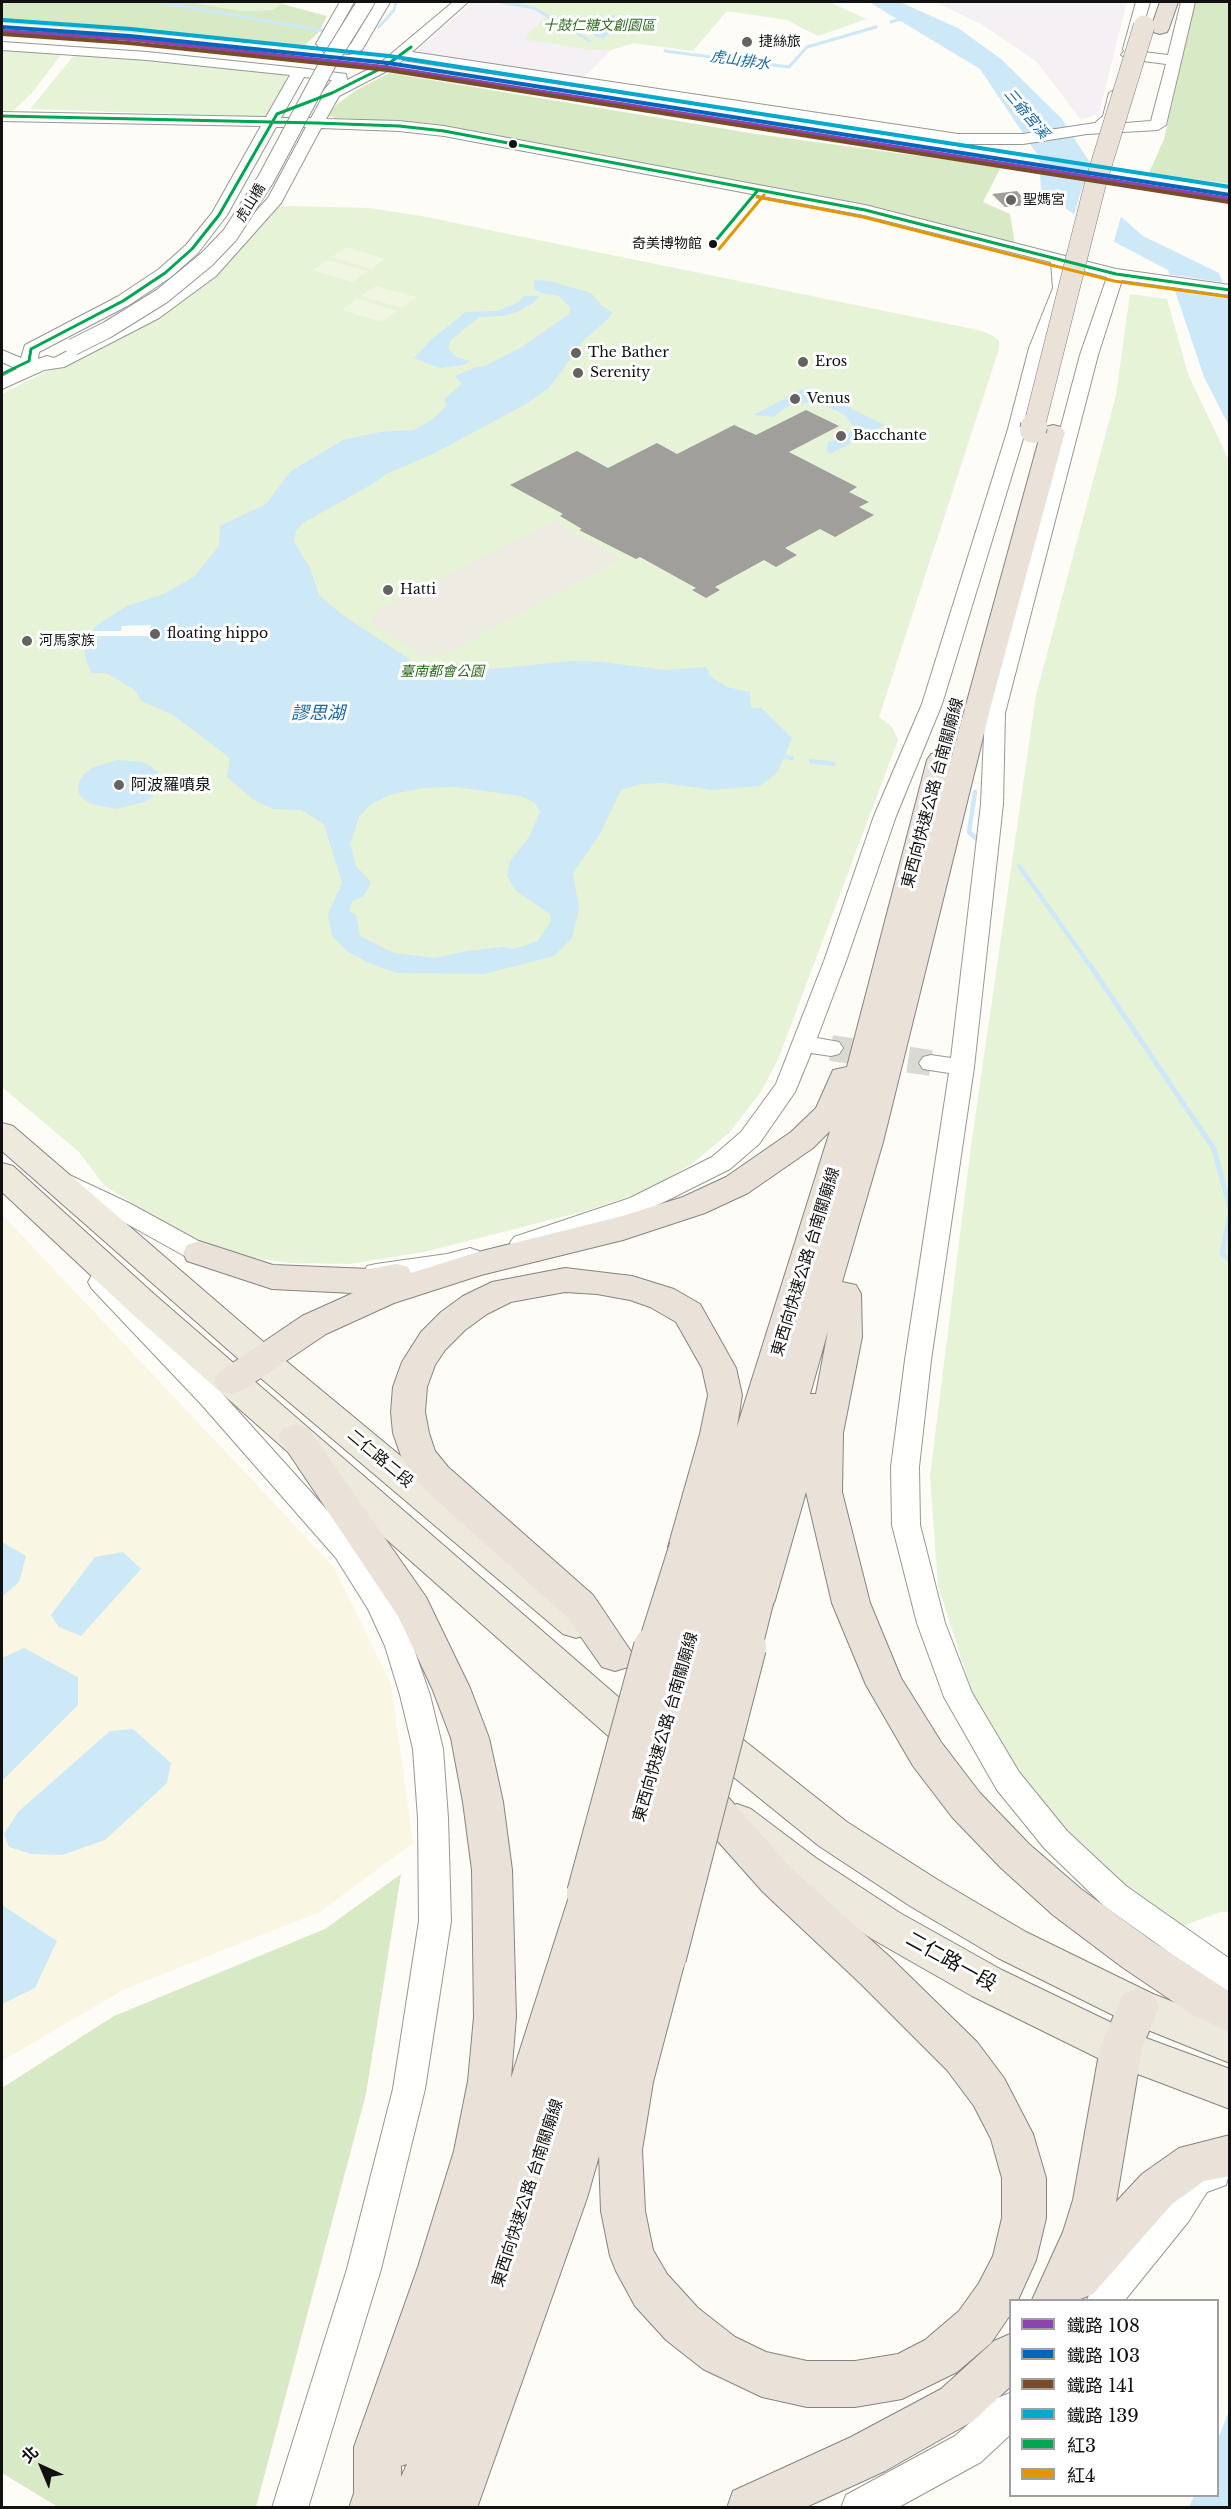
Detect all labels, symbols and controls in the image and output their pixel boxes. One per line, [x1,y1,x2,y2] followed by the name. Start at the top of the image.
[543,18,655,34] park label: 十鼓仁糖文創園區
[759,34,801,50] place label: 捷絲旅
[740,35,754,49] marker: 捷絲旅
[709,48,771,74] water label: 虎山排水
[1000,85,1052,143] water label: 三爺宮溪
[507,138,519,150] unlabelled marker
[233,181,269,225] street label: 虎山橋
[1023,192,1065,208] place label: 聖媽宮
[1004,193,1018,207] marker: 聖媽宮
[632,236,702,252] place label: 奇美博物館
[707,238,719,250] marker: 奇美博物館
[588,345,669,361] place label: The Bather
[569,346,583,360] marker: The Bather
[815,354,847,370] place label: Eros
[796,355,810,369] marker: Eros
[590,365,650,381] place label: Serenity
[571,366,585,380] marker: Serenity
[807,391,850,407] place label: Venus
[788,392,802,406] marker: Venus
[853,428,927,444] place label: Bacchante
[834,429,848,443] marker: Bacchante
[400,582,436,598] place label: Hatti
[381,583,395,597] marker: Hatti
[167,626,268,642] place label: floating hippo
[148,627,162,641] marker: floating hippo
[39,633,95,649] place label: 河馬家族
[20,634,34,648] marker: 河馬家族
[400,664,484,680] park label: 臺南都會公園
[898,696,968,890] street label: 東西向快速公路 台南關廟線
[291,703,345,725] water label: 謬思湖
[131,775,211,795] place label: 阿波羅噴泉
[112,778,126,792] marker: 阿波羅噴泉
[768,1165,844,1359] street label: 東西向快速公路 台南關廟線
[343,1426,417,1492] street label: 二仁路二段
[630,1630,702,1824] street label: 東西向快速公路 台南關廟線
[901,1927,1001,1997] street label: 二仁路一段
[488,2097,568,2289] street label: 東西向快速公路 台南關廟線
[1009,2299,1219,2497] legend
[1067,2315,1140,2337] text: 鐵路 108
[1067,2345,1140,2367] text: 鐵路 103
[1067,2375,1135,2397] text: 鐵路 141
[1067,2405,1139,2427] text: 鐵路 139
[1067,2435,1096,2457] text: 紅3
[12,2437,72,2497] north arrow
[17,2441,42,2467] text: 北
[1067,2465,1096,2487] text: 紅4

